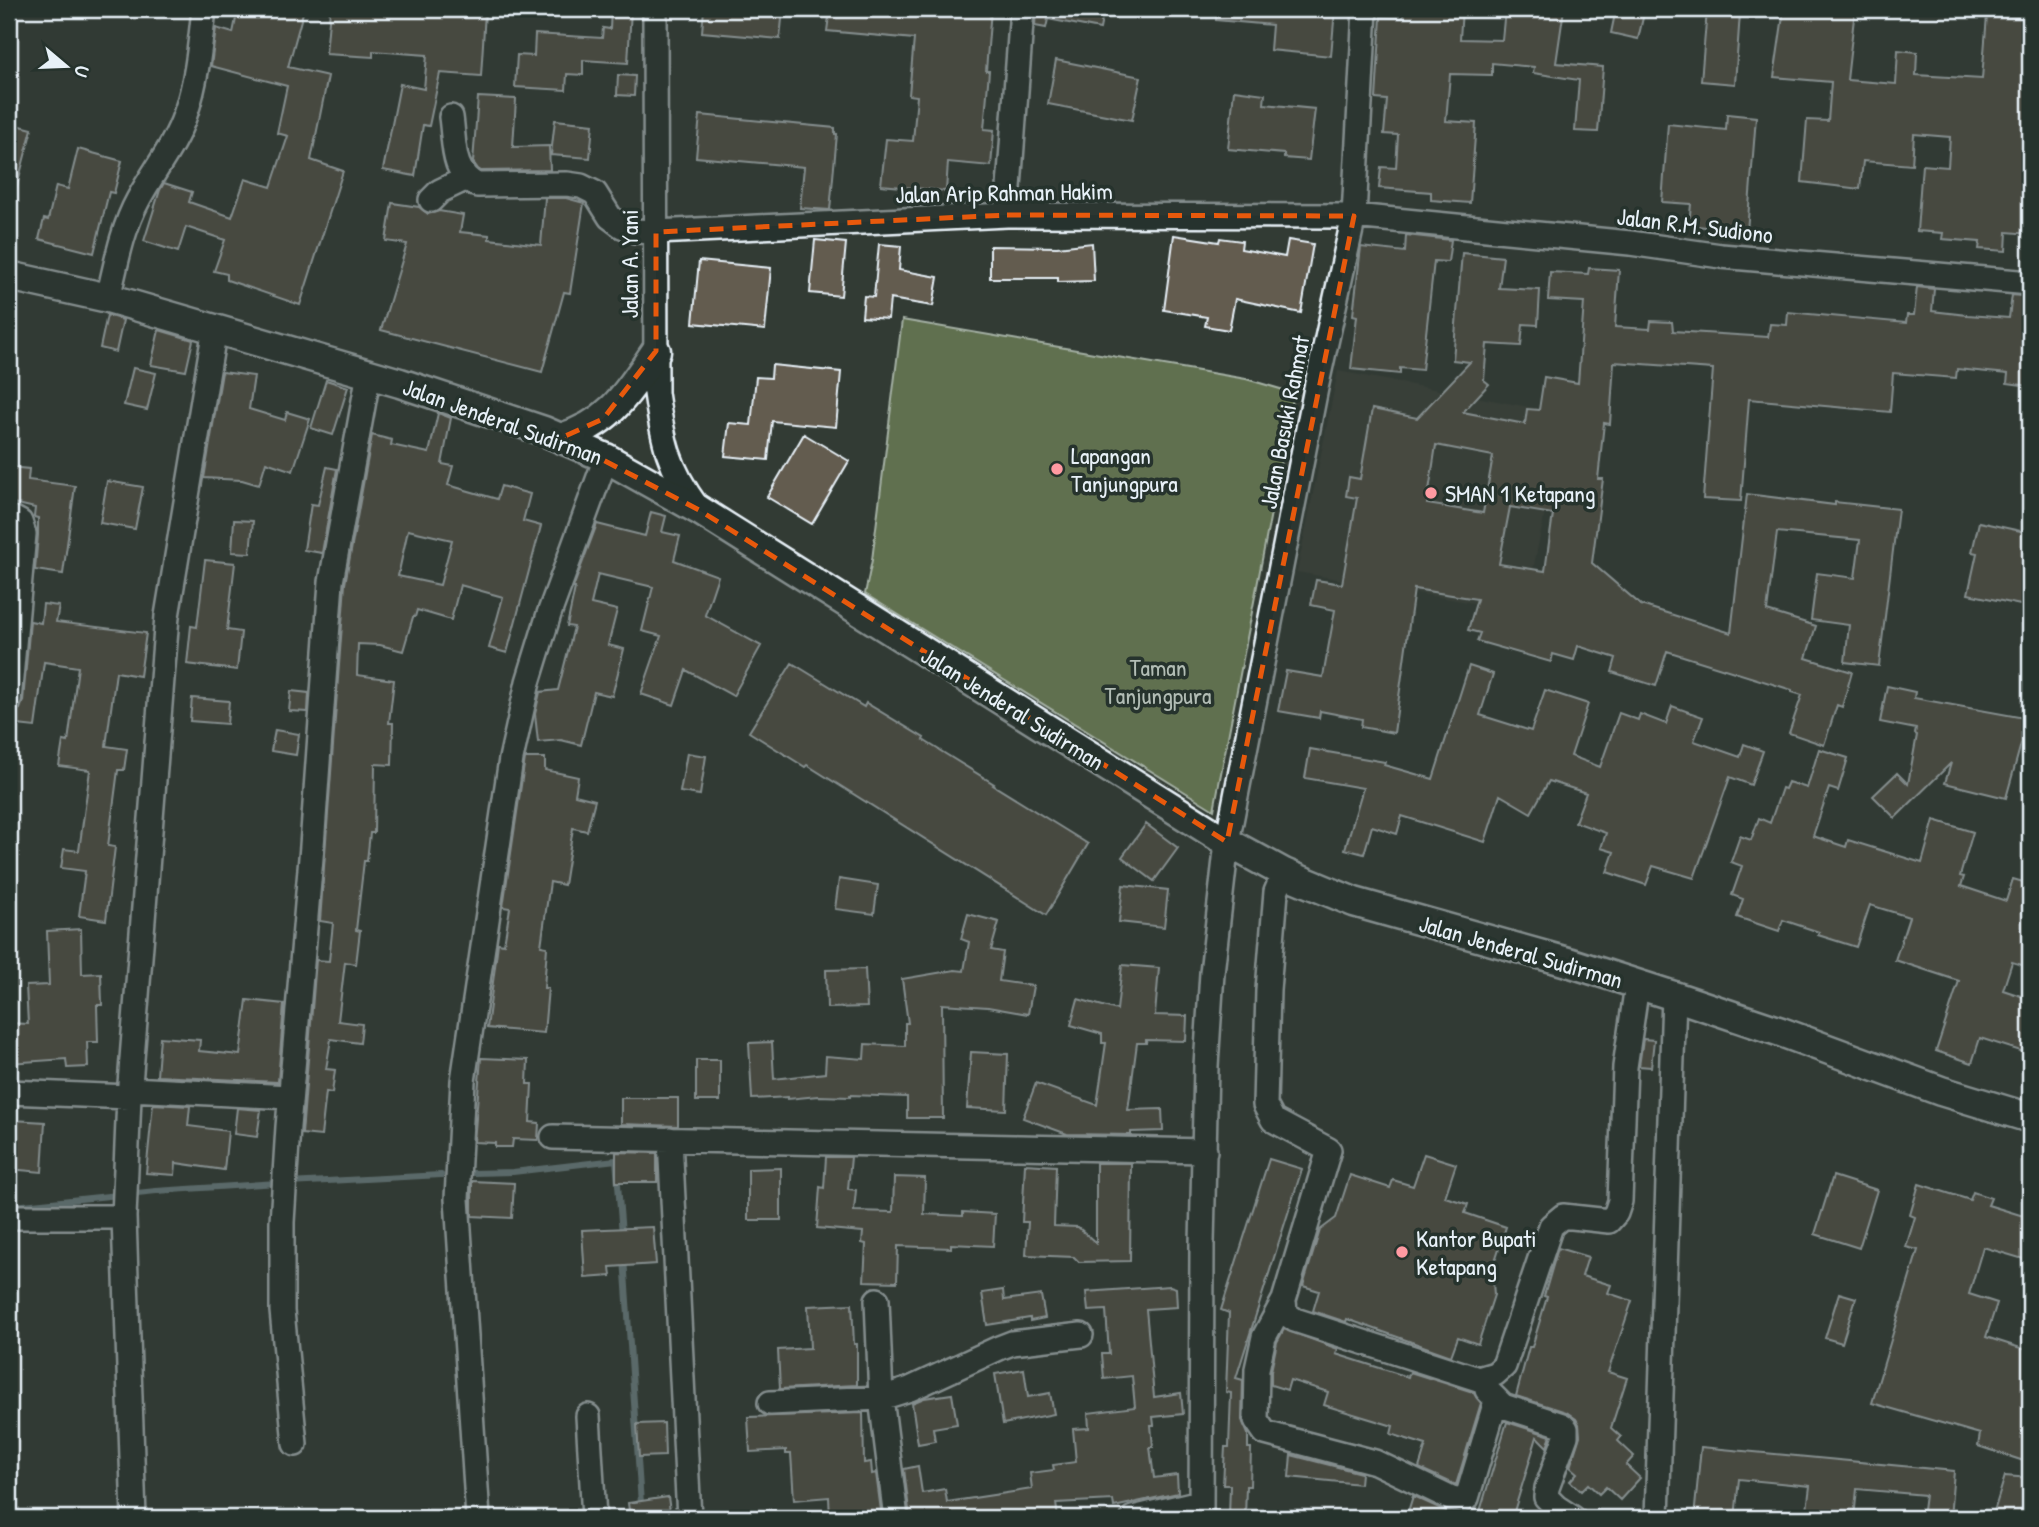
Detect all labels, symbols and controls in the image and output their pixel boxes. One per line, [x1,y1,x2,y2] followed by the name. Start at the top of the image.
[32,32,102,102] north arrow
[68,62,96,81] text: U
[895,174,1113,210] street label: Jalan Arip Rahman Hakim
[1615,200,1775,250] street label: Jalan R.M. Sudiono
[613,209,645,319] street label: Jalan A. Yani
[1251,332,1317,511] street label: Jalan Basuki Rahmat
[399,370,607,472] street label: Jalan Jenderal Sudirman
[1071,439,1178,499] place label: Lapangan Tanjungpura
[1049,461,1065,477] marker: Lapangan Tanjungpura
[1445,477,1596,509] place label: SMAN 1 Ketapang
[1423,485,1439,501] marker: SMAN 1 Ketapang
[915,639,1111,777] street label: Jalan Jenderal Sudirman
[1105,651,1211,711] park label: Taman Tanjungpura
[1415,907,1627,995] street label: Jalan Jenderal Sudirman
[1416,1222,1537,1282] place label: Kantor Bupati Ketapang
[1394,1244,1410,1260] marker: Kantor Bupati Ketapang

